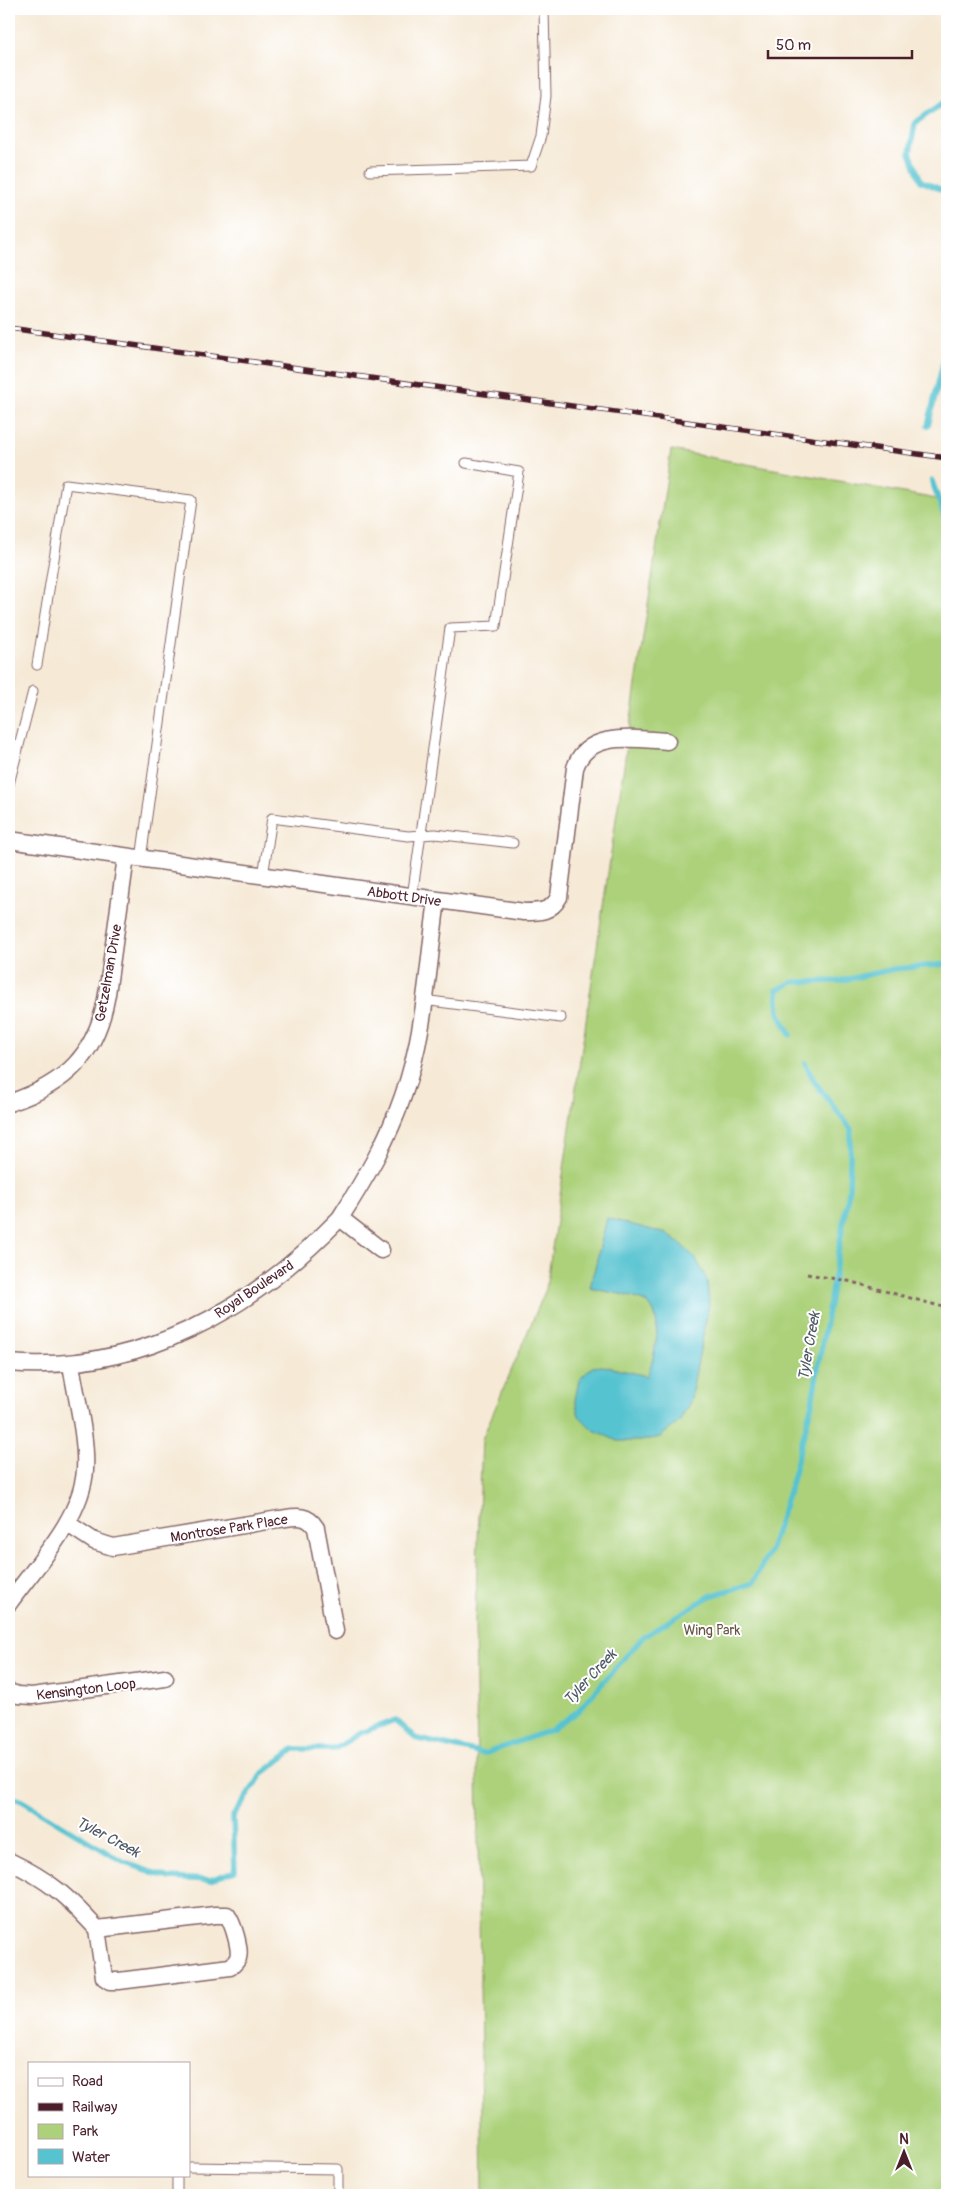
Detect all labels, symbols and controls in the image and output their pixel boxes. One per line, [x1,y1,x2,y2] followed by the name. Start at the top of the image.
[768,28,912,60] scale bar
[776,36,811,55] text: 50 m
[366,883,442,910] street label: Abbott Drive
[92,923,125,1023] street label: Getzelman Drive
[212,1257,297,1322] street label: Royal Boulevard
[794,1309,825,1382] water label: Tyler Creek
[169,1511,289,1546] street label: Montrose Park Place
[684,1622,741,1639] park label: Wing Park
[560,1644,622,1709] water label: Tyler Creek
[35,1675,137,1704] street label: Kensington Loop
[73,1813,144,1863] water label: Tyler Creek
[28,2062,190,2176] legend
[72,2072,103,2091] text: Road
[72,2098,118,2117] text: Railway
[72,2122,99,2141] text: Park
[878,2126,928,2176] north arrow
[899,2131,909,2148] text: N
[72,2148,111,2167] text: Water

